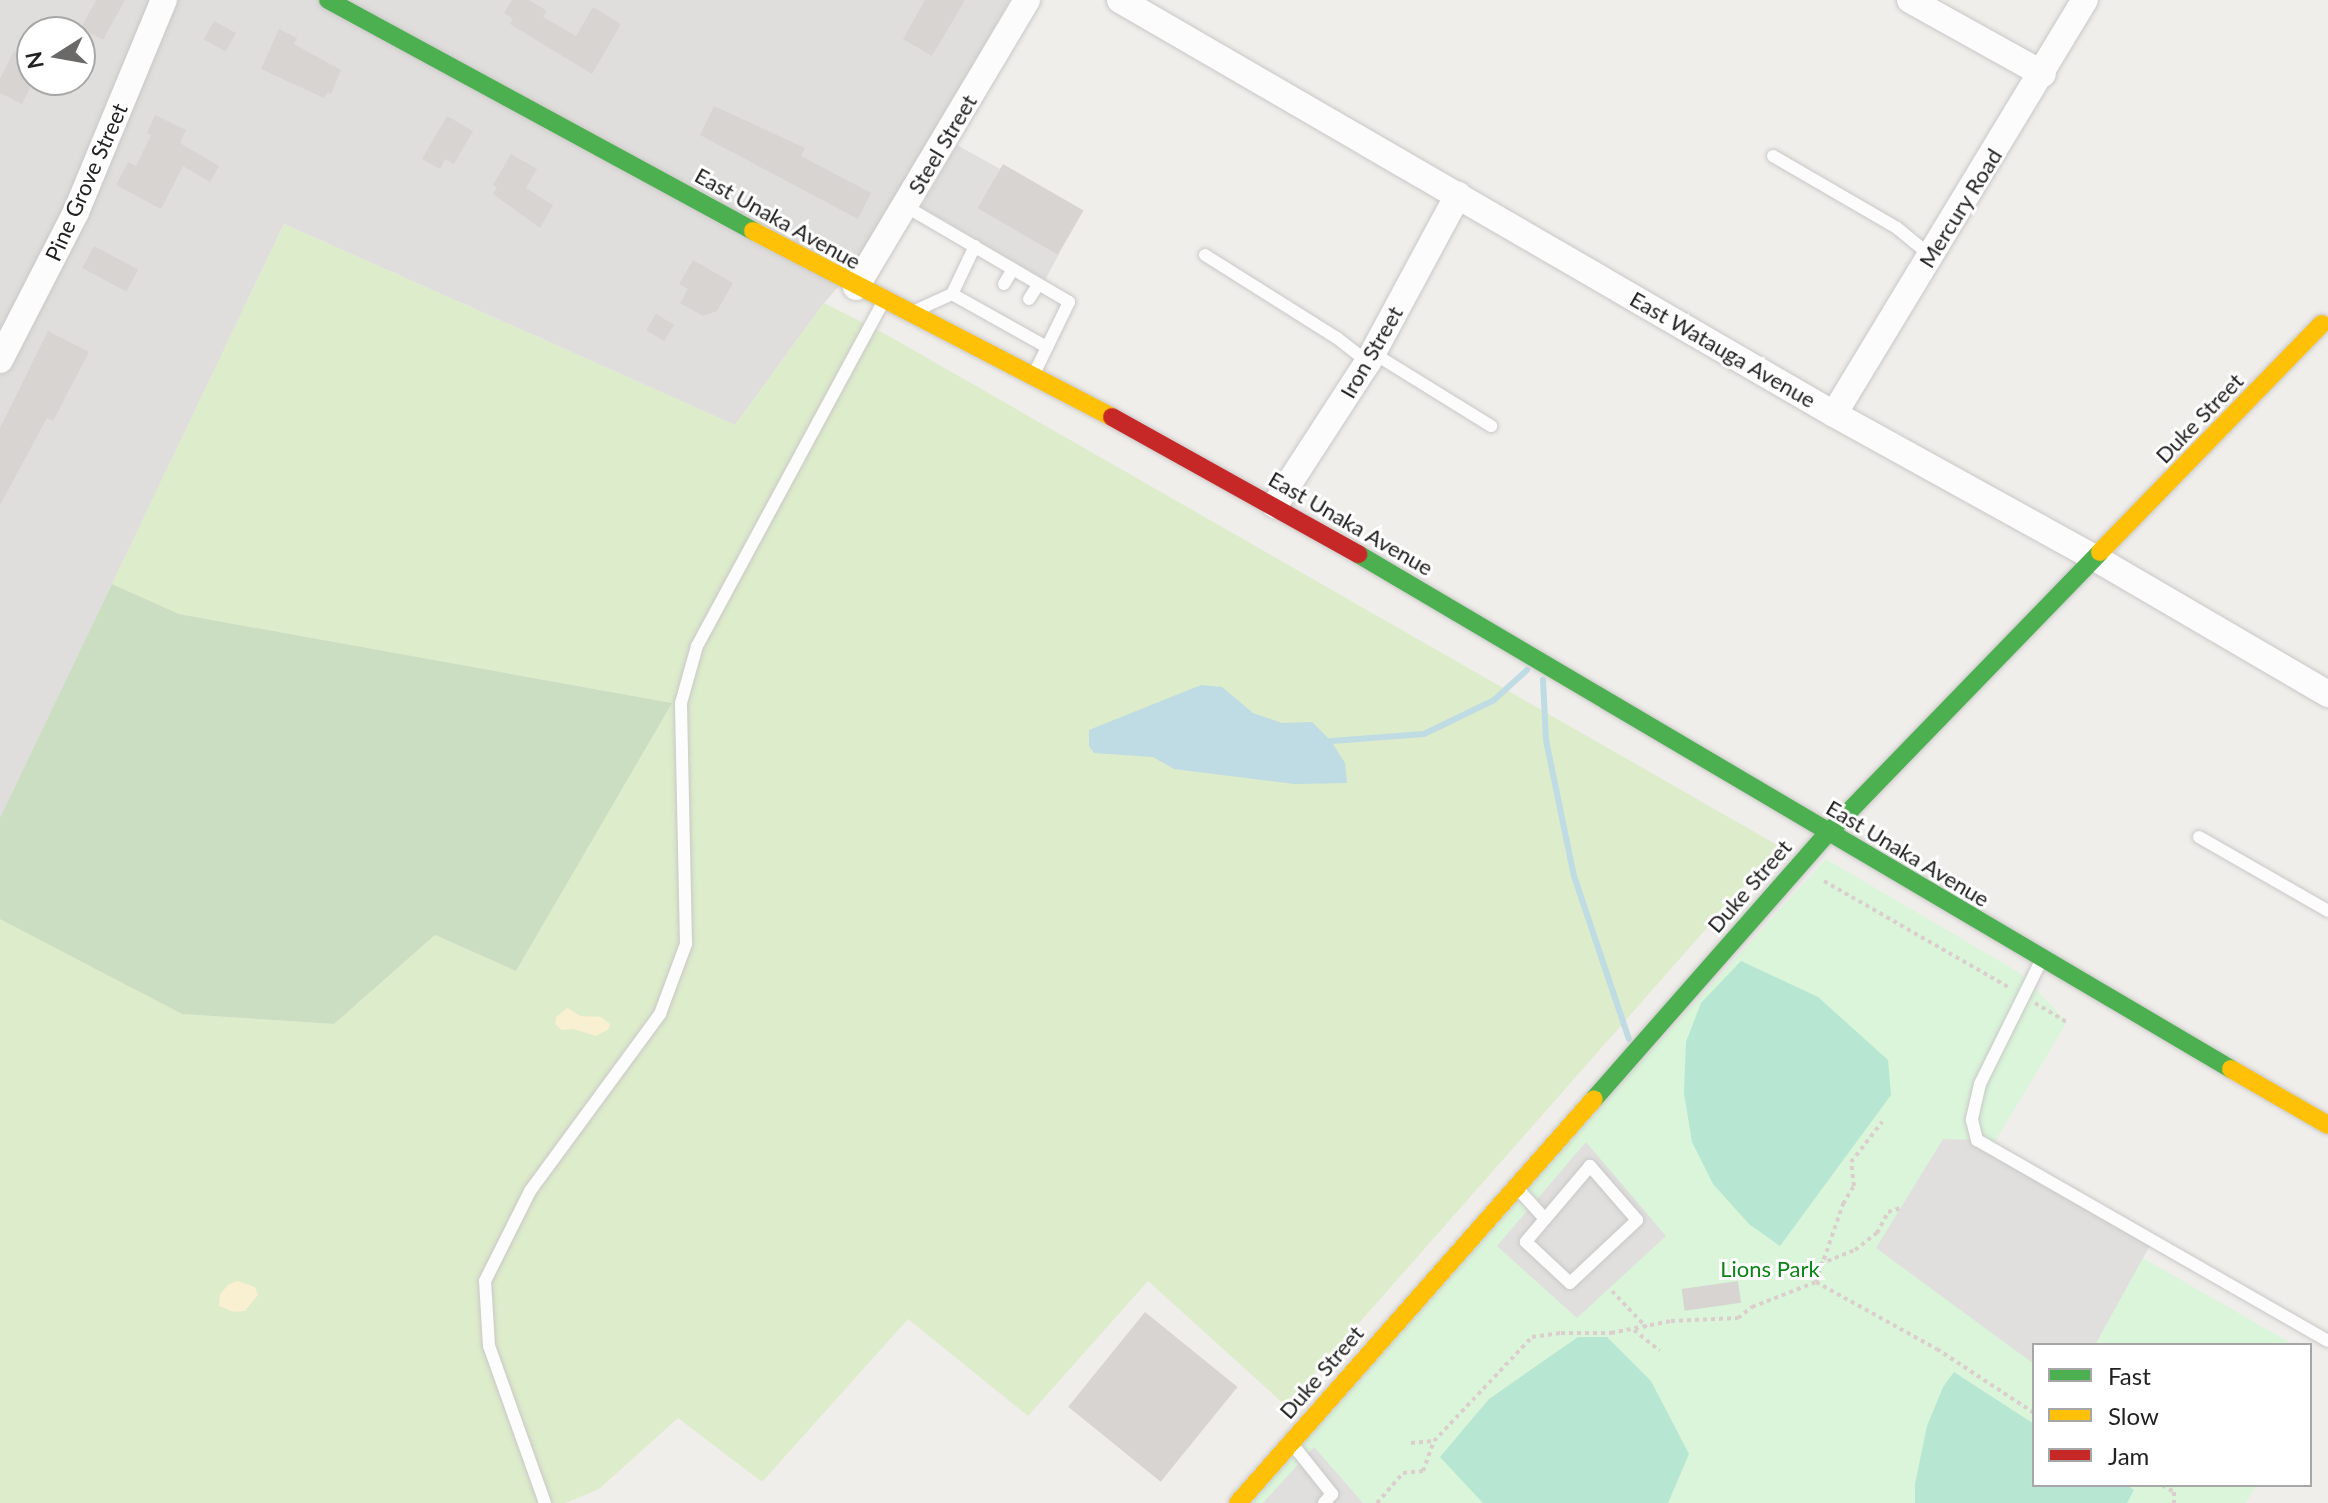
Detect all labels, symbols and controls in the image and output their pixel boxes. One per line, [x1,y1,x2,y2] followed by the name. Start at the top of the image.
[16,16,96,96] north arrow
[19,49,49,71] text: N
[902,90,982,198] street label: Steel Street
[39,99,133,265] street label: Pine Grove Street
[1913,143,2007,273] street label: Mercury Road
[690,161,866,275] street label: East Unaka Avenue
[1625,285,1821,413] street label: East Watauga Avenue
[1334,301,1408,403] street label: Iron Street
[2150,368,2248,468] street label: Duke Street
[1264,465,1438,581] street label: East Unaka Avenue
[1821,794,1995,912] street label: East Unaka Avenue
[1701,834,1797,938] street label: Duke Street
[1720,1256,1820,1282] park label: Lions Park
[1273,1320,1369,1424] street label: Duke Street
[2032,1343,2312,1487] legend
[2108,1361,2151,1390] text: Fast
[2108,1401,2159,1430] text: Slow
[2108,1441,2149,1470] text: Jam

